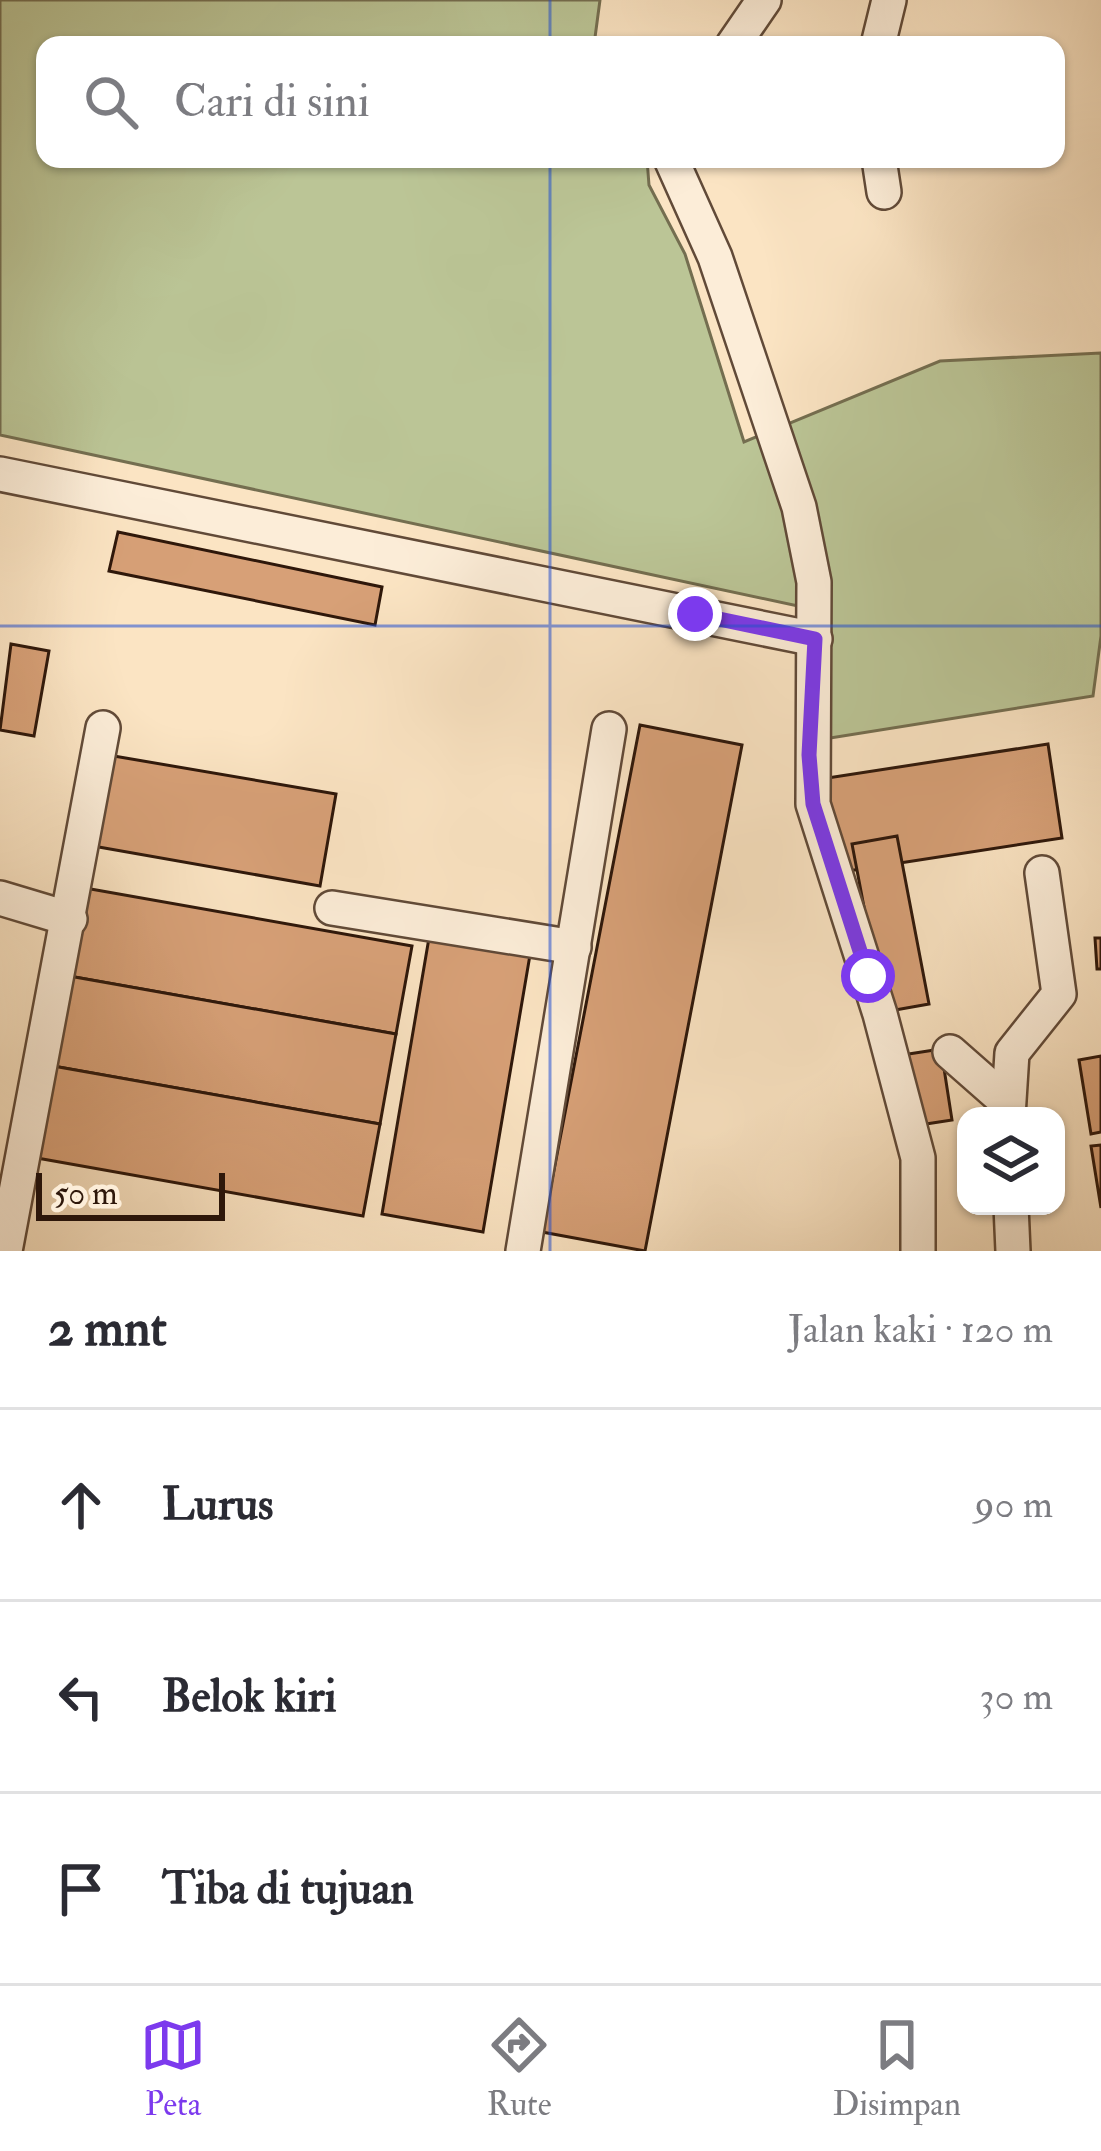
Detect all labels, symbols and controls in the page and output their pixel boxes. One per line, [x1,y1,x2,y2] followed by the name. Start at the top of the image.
[36,36,1065,168] search box
[78,69,144,135] icon: search
[174,74,370,130] text: Cari di sini
[668,587,722,641] route end
[841,949,895,1003] route start
[957,1107,1065,1215] map controls
[957,1107,1065,1215] button: layers
[36,1167,225,1220] scale bar
[54,1173,118,1214] text: 50 m
[48,1297,167,1361] text: 2 mnt
[788,1305,1053,1354] text: Jalan kaki · 120 m
[48,1472,114,1538] icon: ahead
[162,1477,273,1533] text: Lurus
[975,1480,1053,1529] text: 90 m
[48,1664,114,1730] icon: left
[162,1669,336,1725] text: Belok kiri
[980,1672,1053,1721] text: 30 m
[48,1856,114,1922] icon: arrive
[162,1861,414,1917] text: Tiba di tujuan
[140,2012,206,2125] tab: Peta
[486,2012,552,2125] tab: Rute
[832,2012,961,2125] tab: Disimpan

